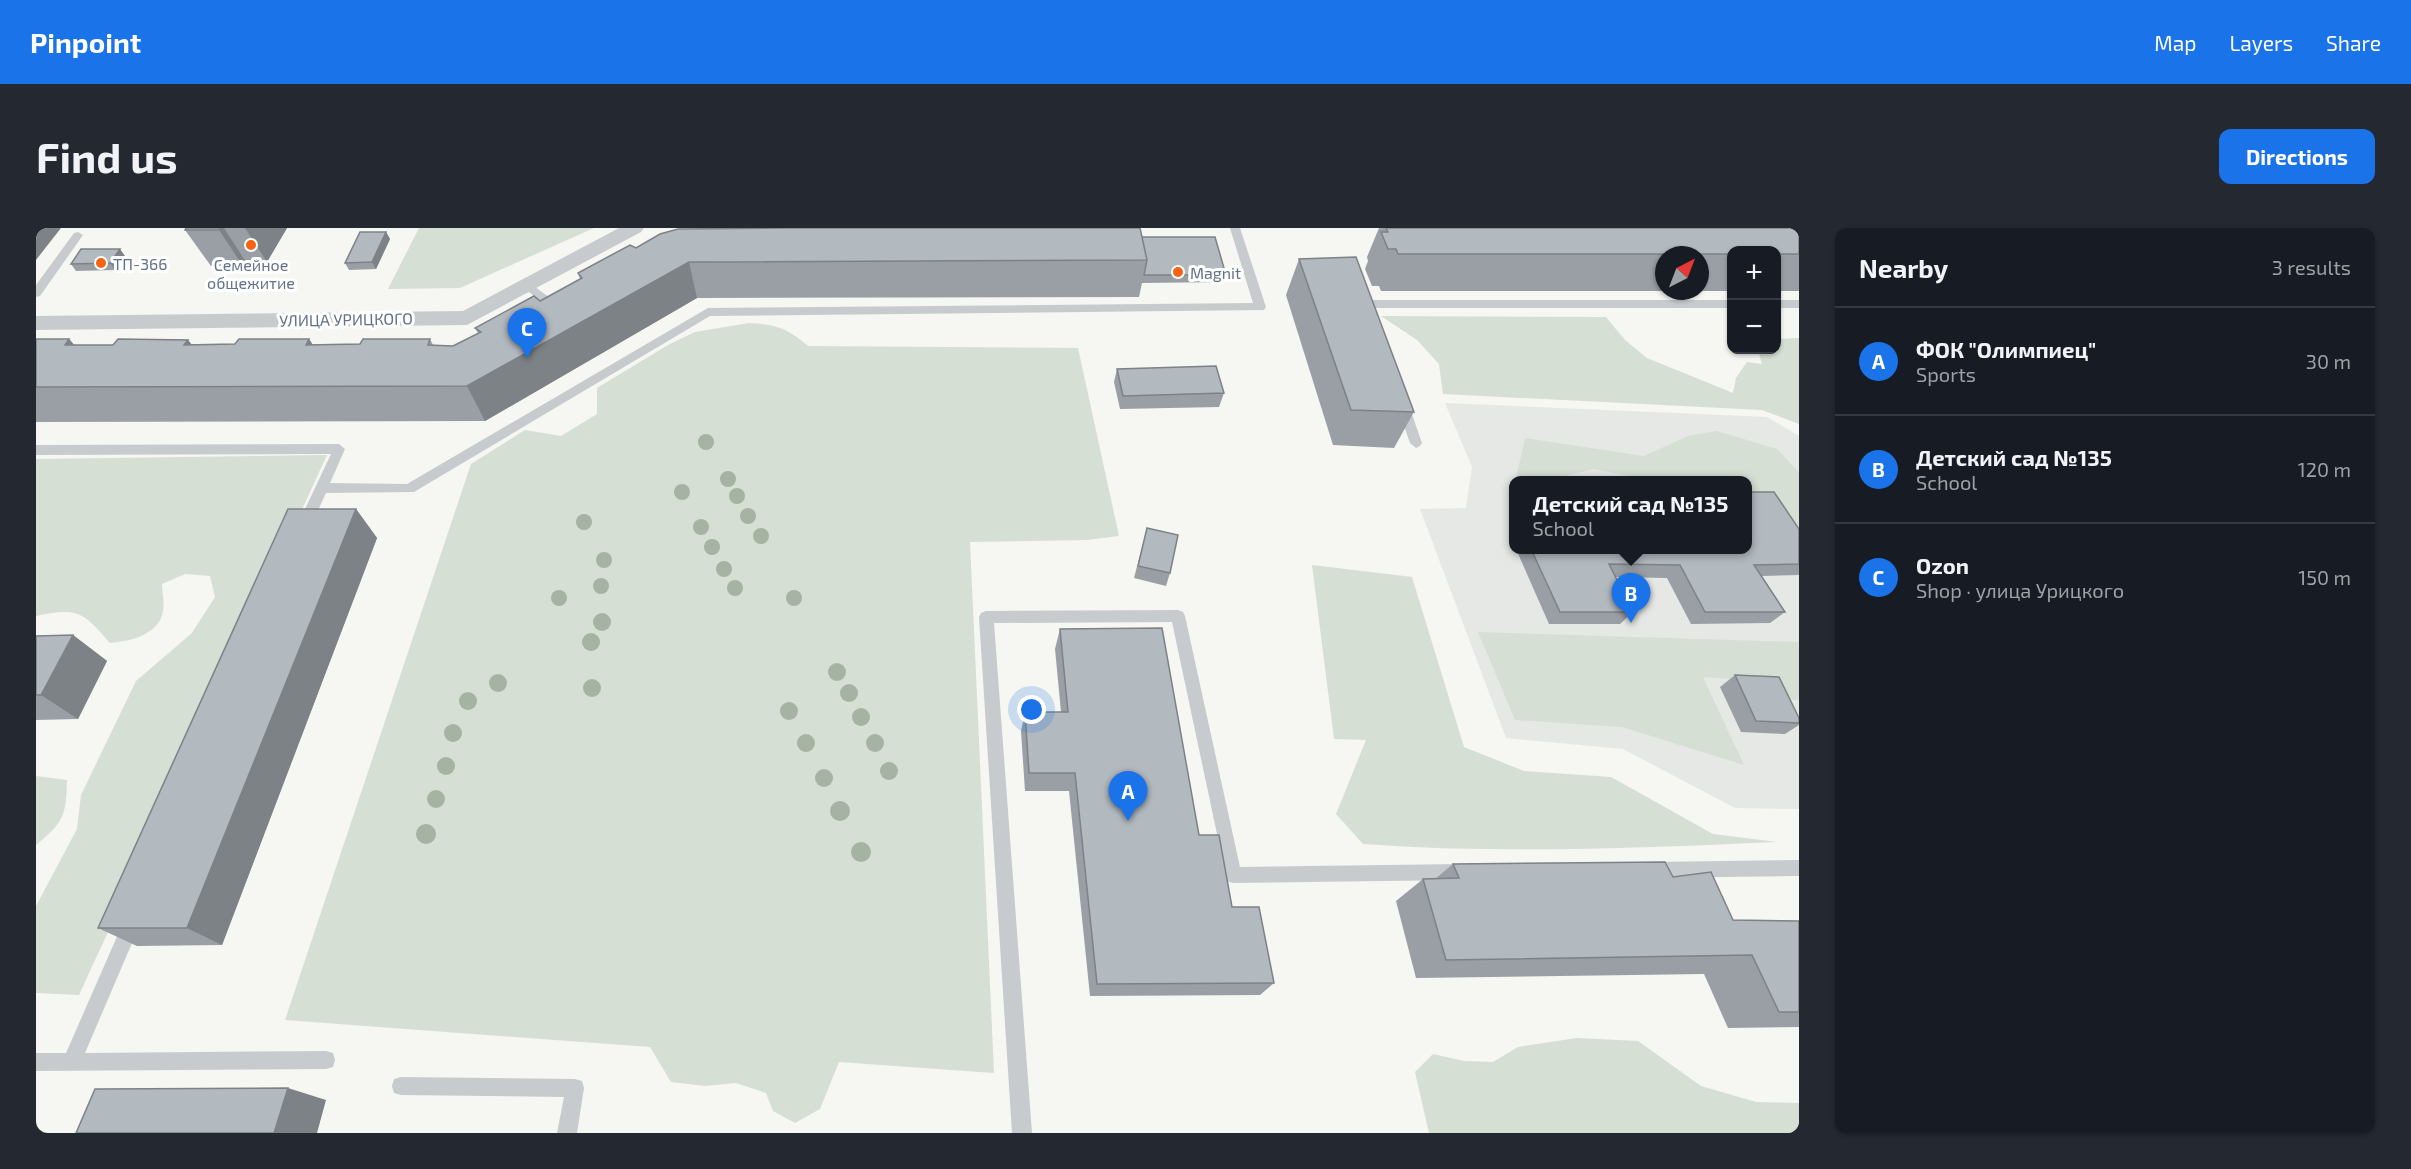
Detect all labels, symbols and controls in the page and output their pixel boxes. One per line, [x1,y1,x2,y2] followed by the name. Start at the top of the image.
[30,25,141,59] text: Pinpoint
[2154,30,2196,55] text: Map
[2229,30,2293,55] text: Layers
[2326,30,2381,55] text: Share
[2219,129,2375,184] button: Directions
[36,131,178,181] text: Find us
[244,238,258,252] marker: Семейное общежитие
[1655,246,1709,300] north arrow
[1727,246,1781,354] map controls
[1727,246,1781,300] button: +
[1859,252,1948,283] text: Nearby
[113,254,167,273] place label: ТП-366
[207,255,295,292] place label: Семейное общежитие
[2272,255,2351,279] text: 3 results
[94,256,108,270] marker: ТП-366
[1190,263,1241,282] place label: Magnit
[1171,265,1185,279] marker: Magnit
[1727,300,1781,354] button: −
[279,308,413,330] street label: УЛИЦА УРИЦКОГО
[508,308,546,358] pin: C
[1916,336,2096,362] text: ФОК "Олимпиец"
[1872,349,1885,373] text: A
[2306,349,2351,373] text: 30 m
[1916,362,1976,386] text: Sports
[1916,444,2112,470] text: Детский сад №135
[1872,457,1885,481] text: B
[2298,457,2351,481] text: 120 m
[1916,470,1977,494] text: School
[1509,476,1752,554] popup
[1533,490,1728,516] text: Детский сад №135
[1533,516,1594,540] text: School
[1916,552,1969,578] text: Ozon
[1873,565,1884,589] text: C
[2298,565,2351,589] text: 150 m
[1612,574,1650,623] pin: B
[1916,578,2124,602] text: Shop · улица Урицкого
[1017,695,1046,724] your location
[1108,772,1148,821] pin: A

